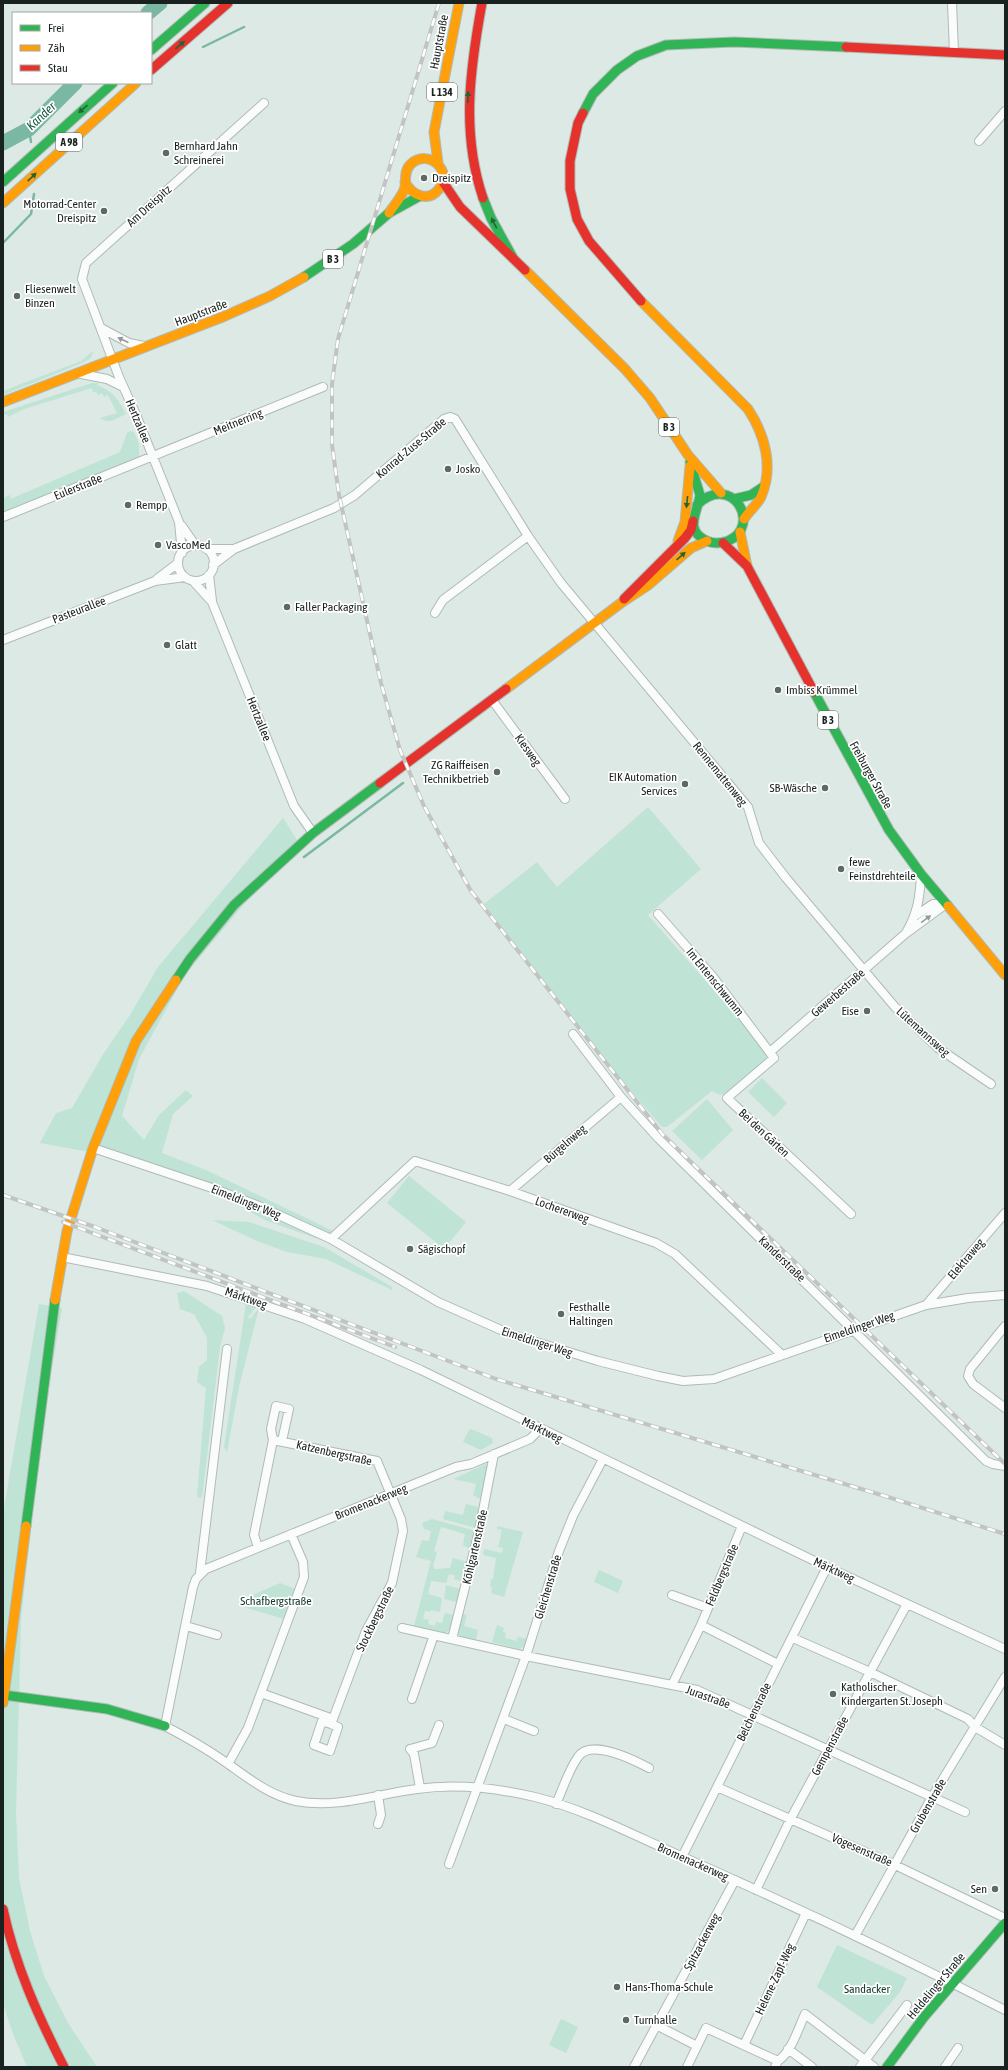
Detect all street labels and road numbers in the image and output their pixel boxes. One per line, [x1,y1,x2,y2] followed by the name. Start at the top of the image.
[427,14,451,70] street label: Hauptstraße
[427,83,457,101] road number: L 134
[56,133,82,151] road number: A 98
[124,182,175,230] street label: Am Dreispitz
[323,250,343,268] road number: B 3
[173,297,229,329] street label: Hauptstraße
[123,397,153,445] street label: Hertzallee
[211,405,265,438] street label: Meitnerring
[373,415,449,481] street label: Konrad-Zuse-Straße
[659,418,679,436] road number: B 3
[52,471,104,503] street label: Eulerstraße
[50,593,108,627] street label: Pasteurallee
[244,695,274,743] street label: Hertzallee
[818,711,838,729] road number: B 3
[512,731,545,769] street label: Kiesweg
[690,739,751,810] street label: Rennemattenweg
[847,739,895,811] street label: Freiburger Straße
[683,945,747,1019] street label: Im Entenschwumm
[808,966,868,1020] street label: Gewerbestraße
[893,1004,953,1060] street label: Lütemannsweg
[736,1106,792,1160] street label: Bei den Gärten
[541,1121,590,1166] street label: Bürgelnweg
[209,1182,284,1223] street label: Eimeldinger Weg
[533,1194,592,1226] street label: Lochererweg
[756,1233,808,1285] street label: Kanderstraße
[945,1235,988,1282] street label: Elektraweg
[223,1284,270,1312] street label: Märktweg
[822,1308,897,1346] street label: Eimeldinger Weg
[500,1324,575,1360] street label: Eimeldinger Weg
[519,1414,565,1446] street label: Märktweg
[295,1437,373,1469] street label: Katzenbergstraße
[333,1481,410,1523] street label: Bromenackerweg
[460,1508,490,1586] street label: Köhlgartenstraße
[703,1542,741,1608] street label: Feldbergstraße
[532,1553,564,1621] street label: Gleichenstraße
[811,1554,857,1586] street label: Märktweg
[353,1584,397,1654] street label: Stockbergstraße
[734,1680,774,1744] street label: Belchenstraße
[684,1683,732,1711] street label: Jurastraße
[809,1714,851,1778] street label: Gempenstraße
[907,1776,949,1836] street label: Grubenstraße
[830,1830,894,1870] street label: Vogesenstraße
[655,1840,732,1884] street label: Bromenackerweg
[681,1910,723,1973] street label: Spitzackerweg
[752,1940,798,2017] street label: Helene-Zapf-Weg
[904,1950,968,2022] street label: Heldelinger Straße

